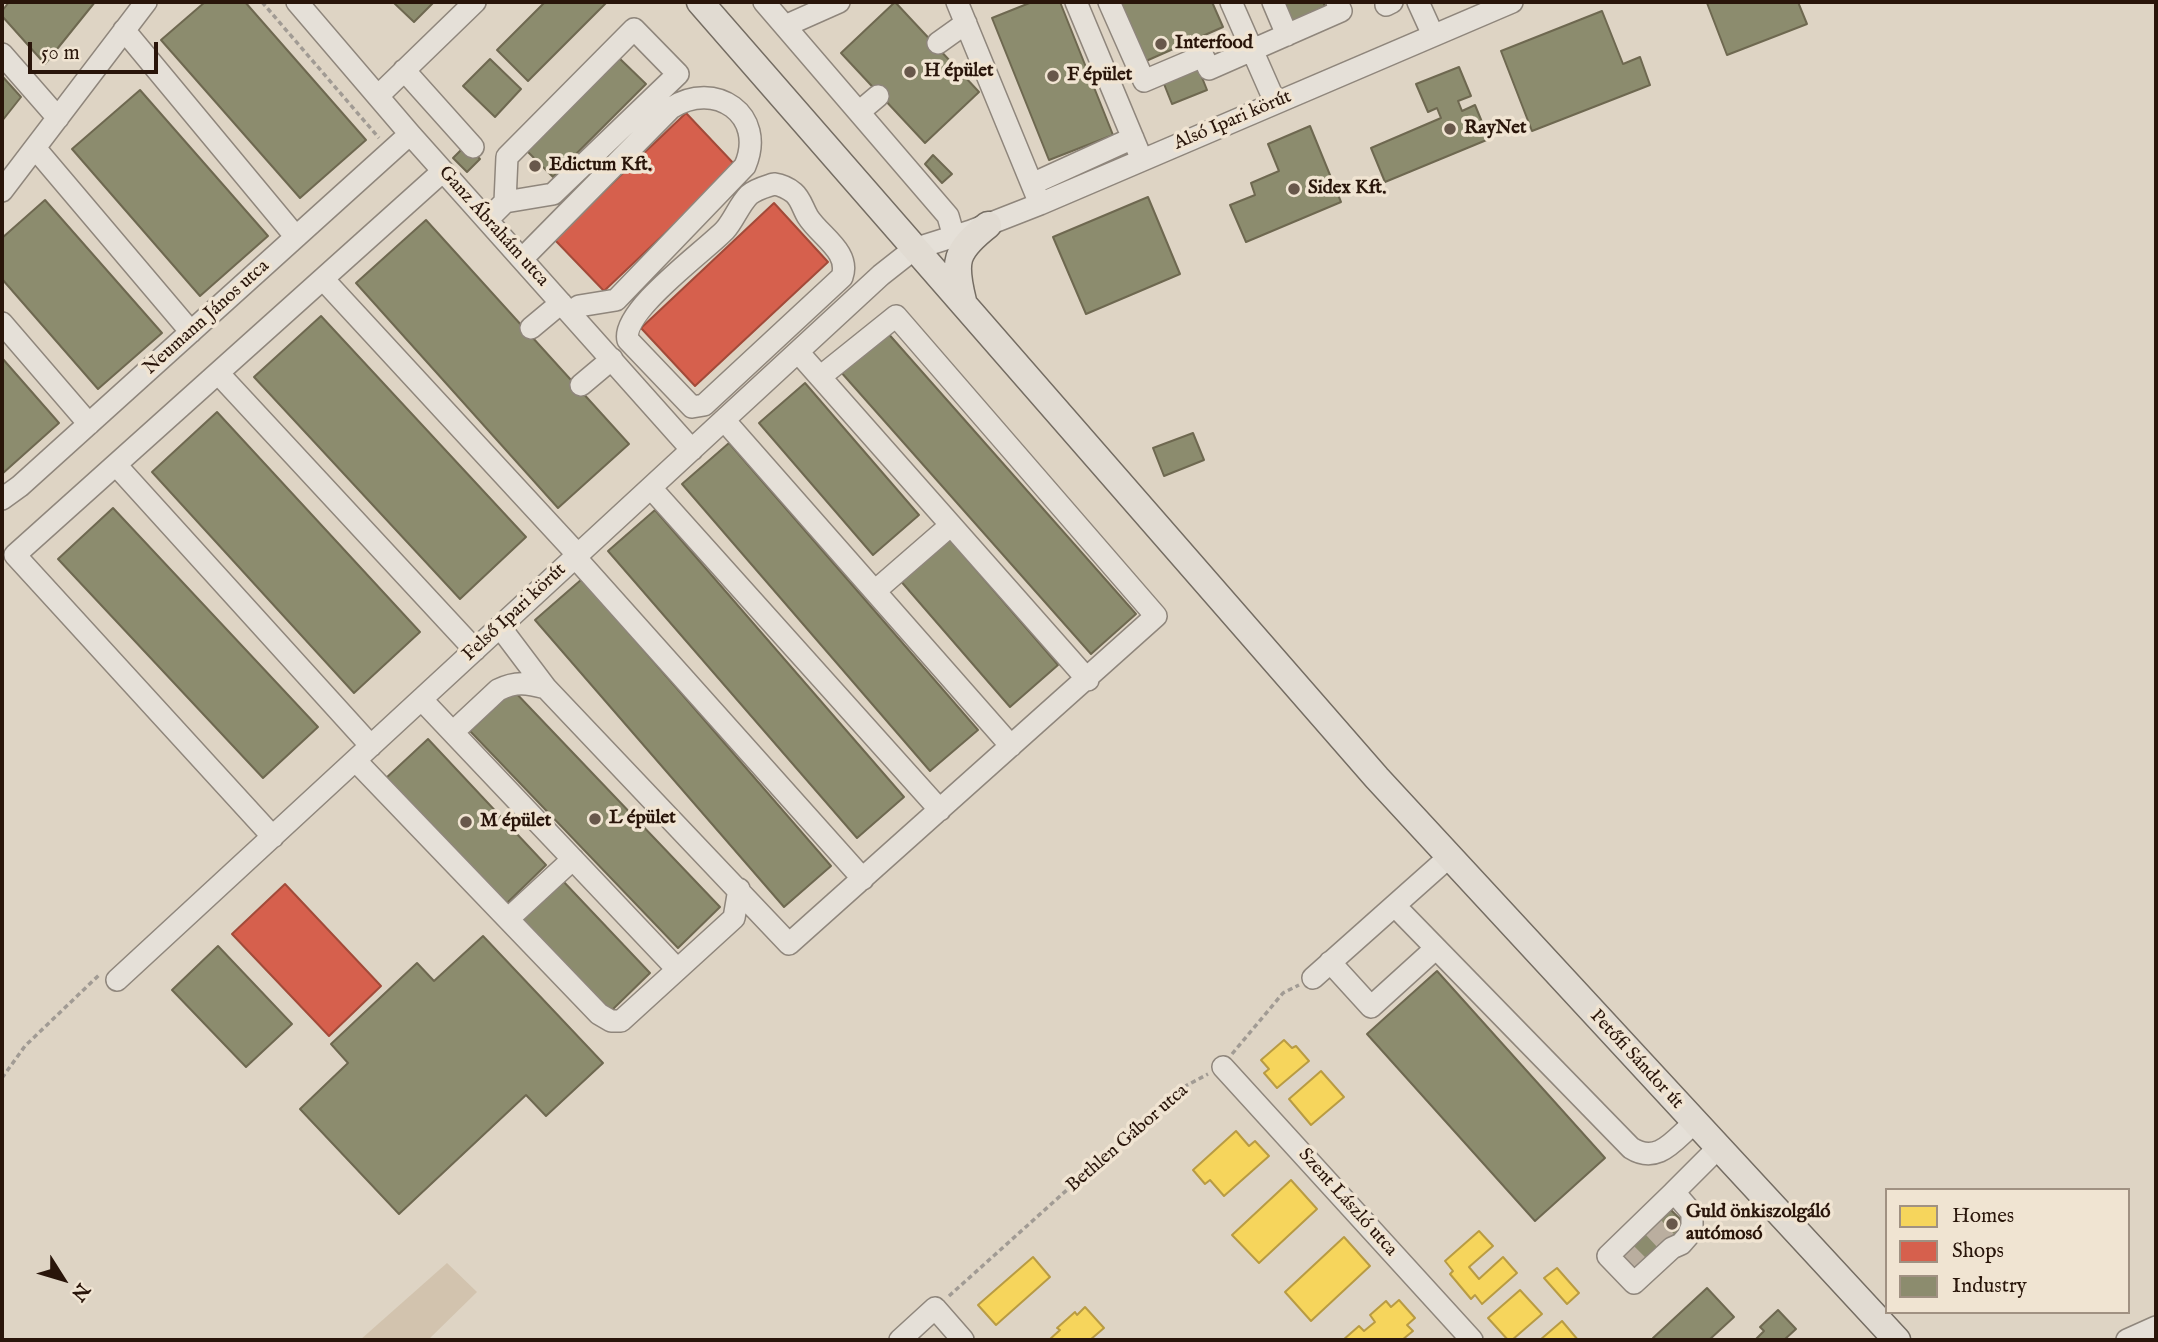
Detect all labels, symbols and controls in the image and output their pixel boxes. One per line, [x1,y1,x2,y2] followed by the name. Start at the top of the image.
[32,28,161,72] scale bar
[1175,33,1253,55] place label: Interfood
[1153,36,1169,52] marker: Interfood
[41,40,80,67] text: 50 m
[924,61,994,83] place label: H épület
[902,64,918,80] marker: H épület
[1067,65,1132,87] place label: F épület
[1045,68,1061,84] marker: F épület
[1171,86,1295,156] street label: Alsó Ipari körút
[1464,118,1526,140] place label: RayNet
[1442,121,1458,137] marker: RayNet
[549,155,652,177] place label: Edictum Kft.
[527,158,543,174] marker: Edictum Kft.
[433,162,553,292] street label: Ganz Ábrahám utca
[1308,178,1386,200] place label: Sidex Kft.
[1286,181,1302,197] marker: Sidex Kft.
[139,256,275,380] street label: Neumann János utca
[459,559,571,667] street label: Felső Ipari körút
[609,808,676,830] place label: L épület
[480,811,551,833] place label: M épület
[587,811,603,827] marker: L épület
[458,814,474,830] marker: M épület
[1584,1006,1688,1114] street label: Petőfi Sándor út
[1063,1080,1193,1198] street label: Bethlen Gábor utca
[1293,1144,1401,1262] street label: Szent László utca
[1885,1188,2130,1314] legend
[1686,1202,1831,1246] place label: Guld önkiszolgáló autómosó
[1952,1203,2014,1230] text: Homes
[1664,1216,1680,1232] marker: Guld önkiszolgáló autómosó
[1952,1238,2004,1265] text: Shops
[28,1244,98,1314] north arrow
[1952,1273,2027,1300] text: Industry
[65,1278,94,1305] text: N

